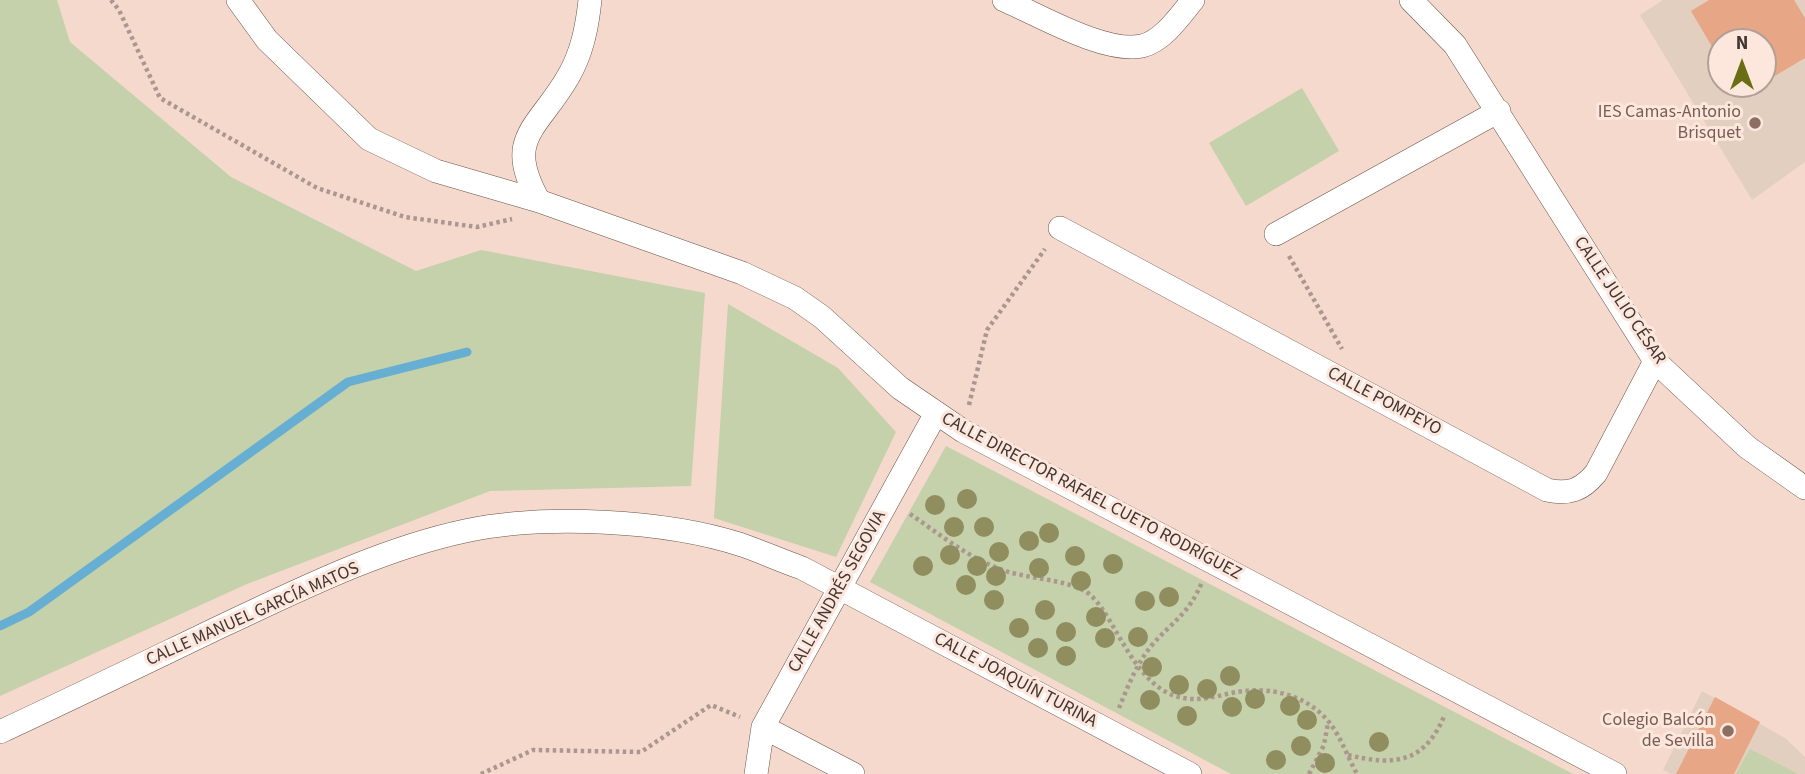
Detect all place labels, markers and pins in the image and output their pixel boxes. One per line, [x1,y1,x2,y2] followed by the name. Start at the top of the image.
[1598,102,1741,144] place label: IES Camas-Antonio Brisquet
[1747,115,1763,131] marker: IES Camas-Antonio Brisquet
[1602,710,1714,752] place label: Colegio Balcón de Sevilla
[1720,723,1736,739] marker: Colegio Balcón de Sevilla

